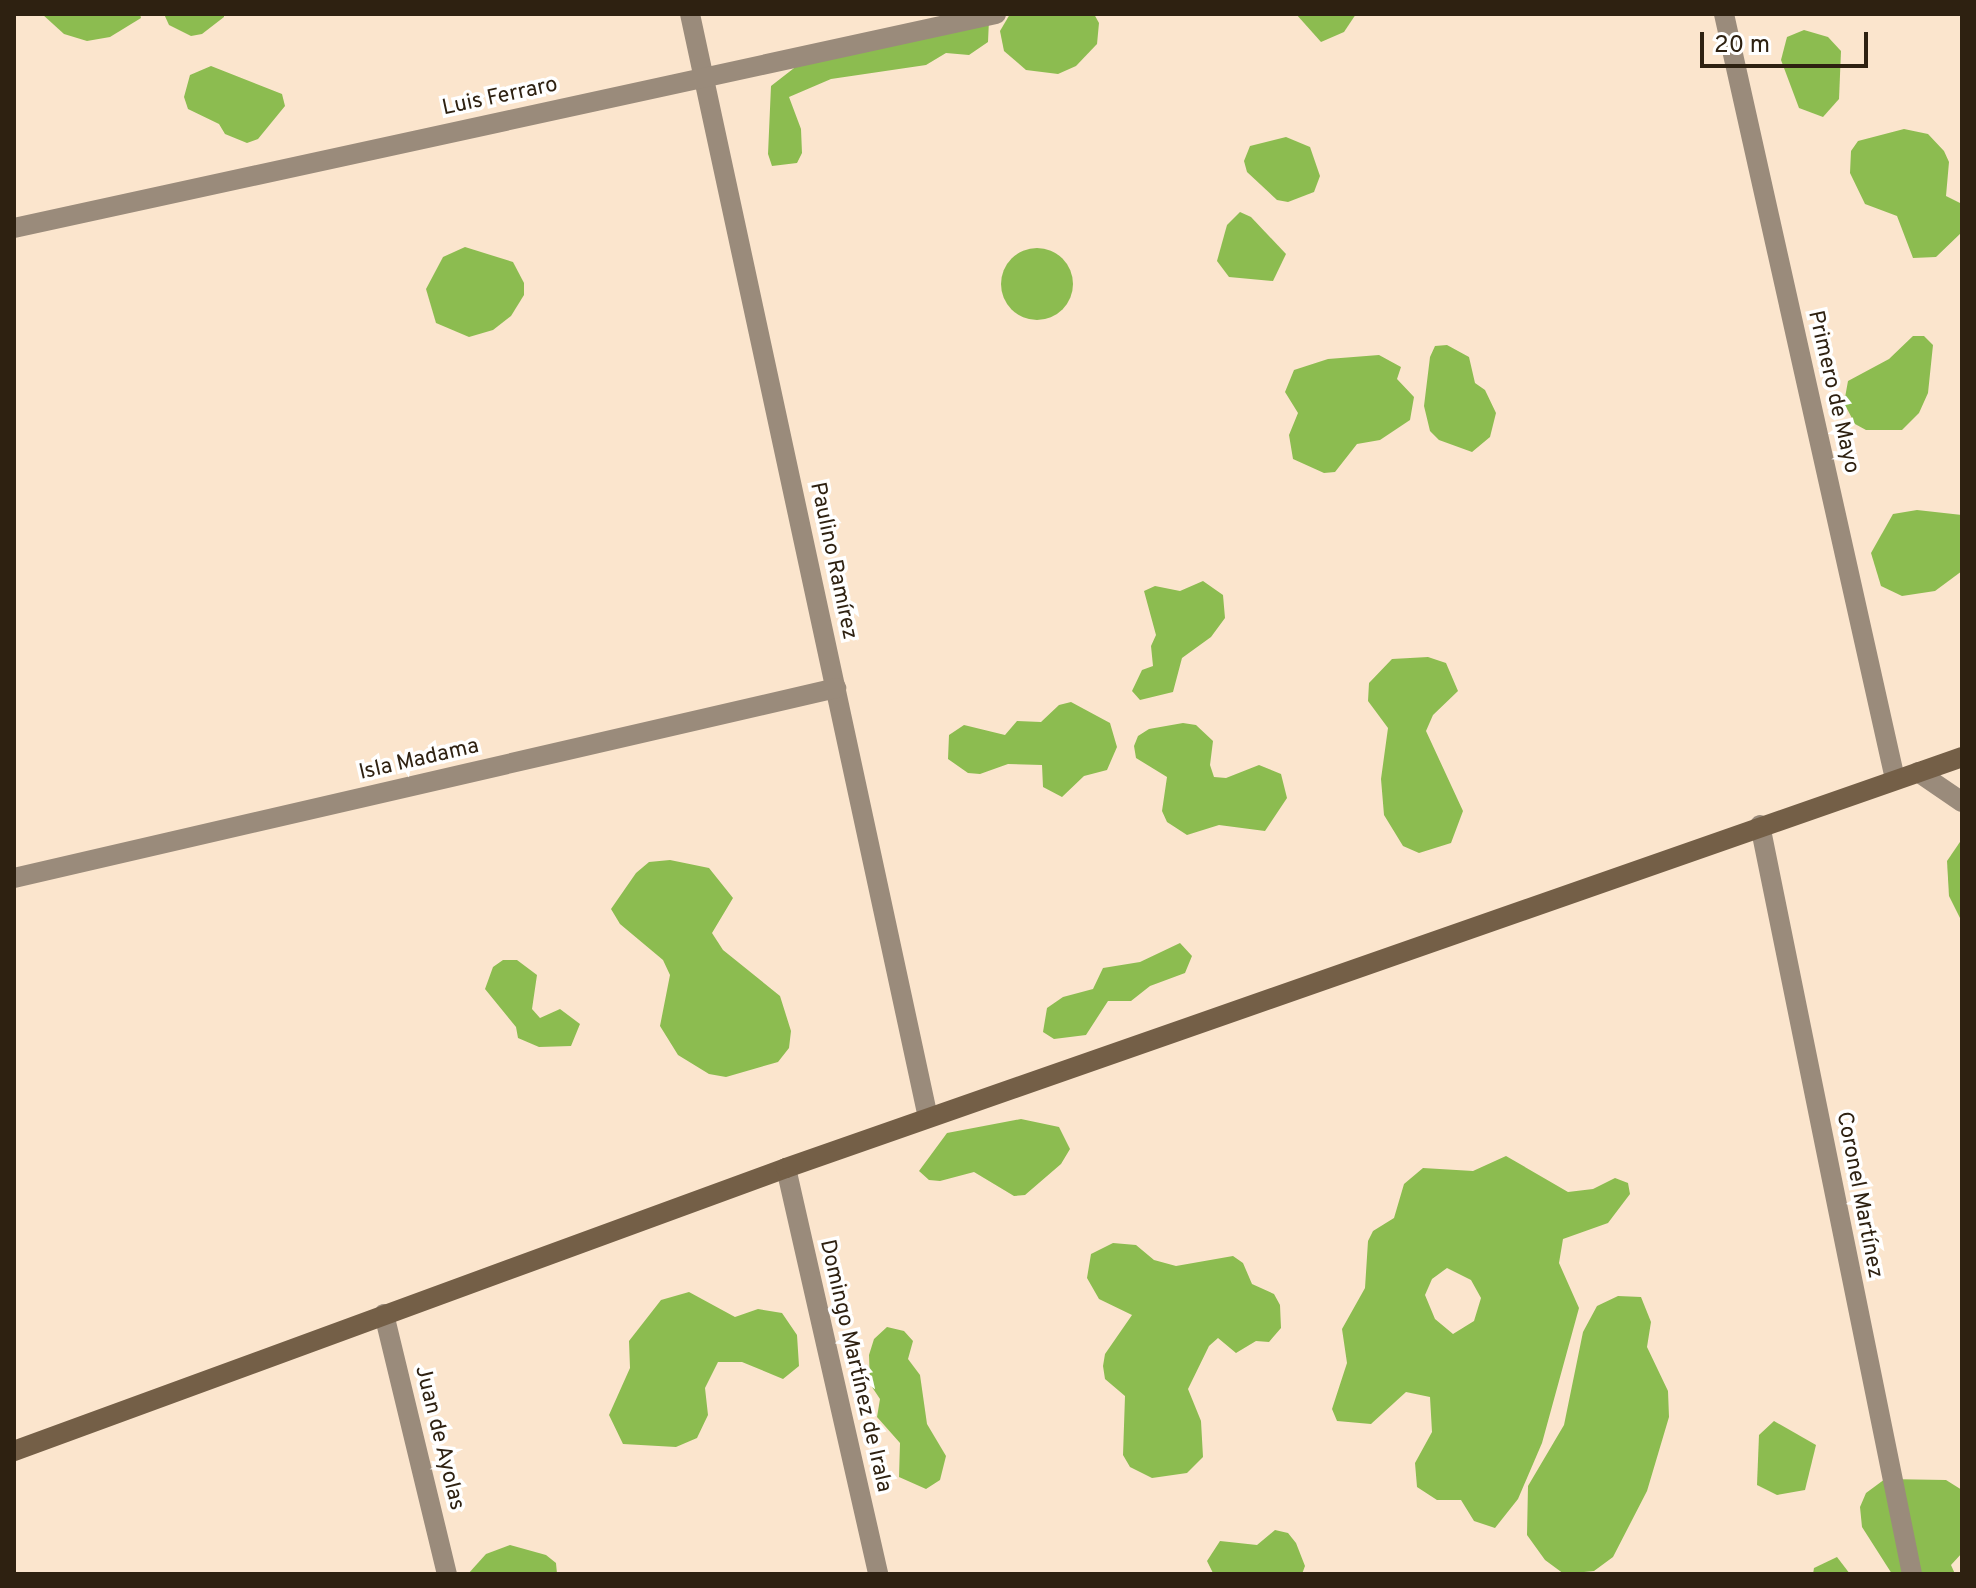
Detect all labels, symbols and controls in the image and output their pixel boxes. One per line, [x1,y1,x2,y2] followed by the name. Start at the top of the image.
[1704,16,1872,66] scale bar
[1714,31,1770,61] text: 20 m
[440,72,560,122] street label: Luis Ferraro
[1801,308,1865,476] street label: Primero de Mayo
[803,480,863,642] street label: Paulino Ramírez
[357,733,481,787] street label: Isla Madama
[1830,1109,1888,1281] street label: Coronel Martínez
[813,1237,897,1495] street label: Domingo Martínez de Irala
[408,1363,470,1513] street label: Juan de Ayolas

